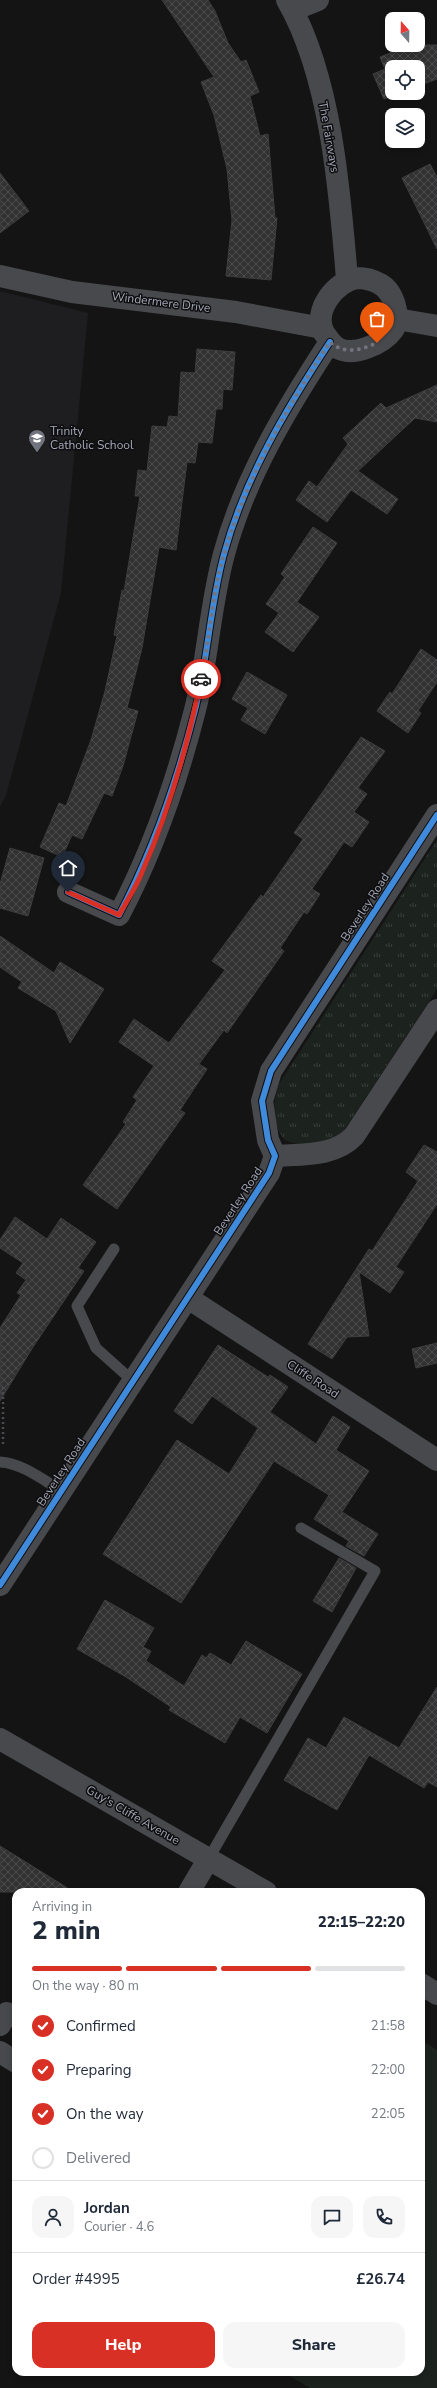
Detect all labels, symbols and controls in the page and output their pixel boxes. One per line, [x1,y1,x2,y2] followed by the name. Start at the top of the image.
[385,12,425,52] north arrow
[385,12,425,148] map controls
[385,60,425,100] button: locate
[315,100,343,174] street label: The Fairways
[385,108,425,148] button: layers
[111,288,211,316] street label: Windermere Drive
[360,302,394,343] pin
[366,308,388,330] icon: bag
[50,423,134,453] place label: Trinity Catholic School
[27,428,47,453] school or university icon: Trinity Catholic School
[181,659,221,699] courier
[190,668,212,690] icon: car
[51,851,85,892] pin
[57,857,79,879] icon: home
[337,870,393,944] street label: Beverley Road
[210,1164,266,1238] street label: Beverley Road
[284,1356,342,1402] street label: Cliffe Road
[33,1435,89,1509] street label: Beverley Road
[83,1782,183,1848] street label: Guy's Cliffe Avenue
[32,1898,92,1916] text: Arriving in
[318,1912,405,1932] text: 22:15–22:20
[32,1913,100,1948] text: 2 min
[32,1977,139,1995] text: On the way · 80 m
[32,2015,54,2037] icon: check
[66,2016,136,2036] text: Confirmed
[371,2017,405,2035] text: 21:58
[32,2059,54,2081] icon: check
[66,2060,131,2080] text: Preparing
[371,2061,405,2079] text: 22:00
[32,2103,54,2125] icon: check
[66,2104,144,2124] text: On the way
[371,2105,405,2123] text: 22:05
[66,2148,131,2168] text: Delivered
[32,2196,74,2238] button: person
[311,2196,353,2238] button: chat
[363,2196,405,2238] button: phone
[84,2198,130,2218] text: Jordan
[84,2218,154,2236] text: Courier · 4.6
[32,2269,120,2289] text: Order #4995
[356,2269,405,2289] text: £26.74
[32,2322,215,2368] button: Help
[223,2322,405,2368] button: Share

